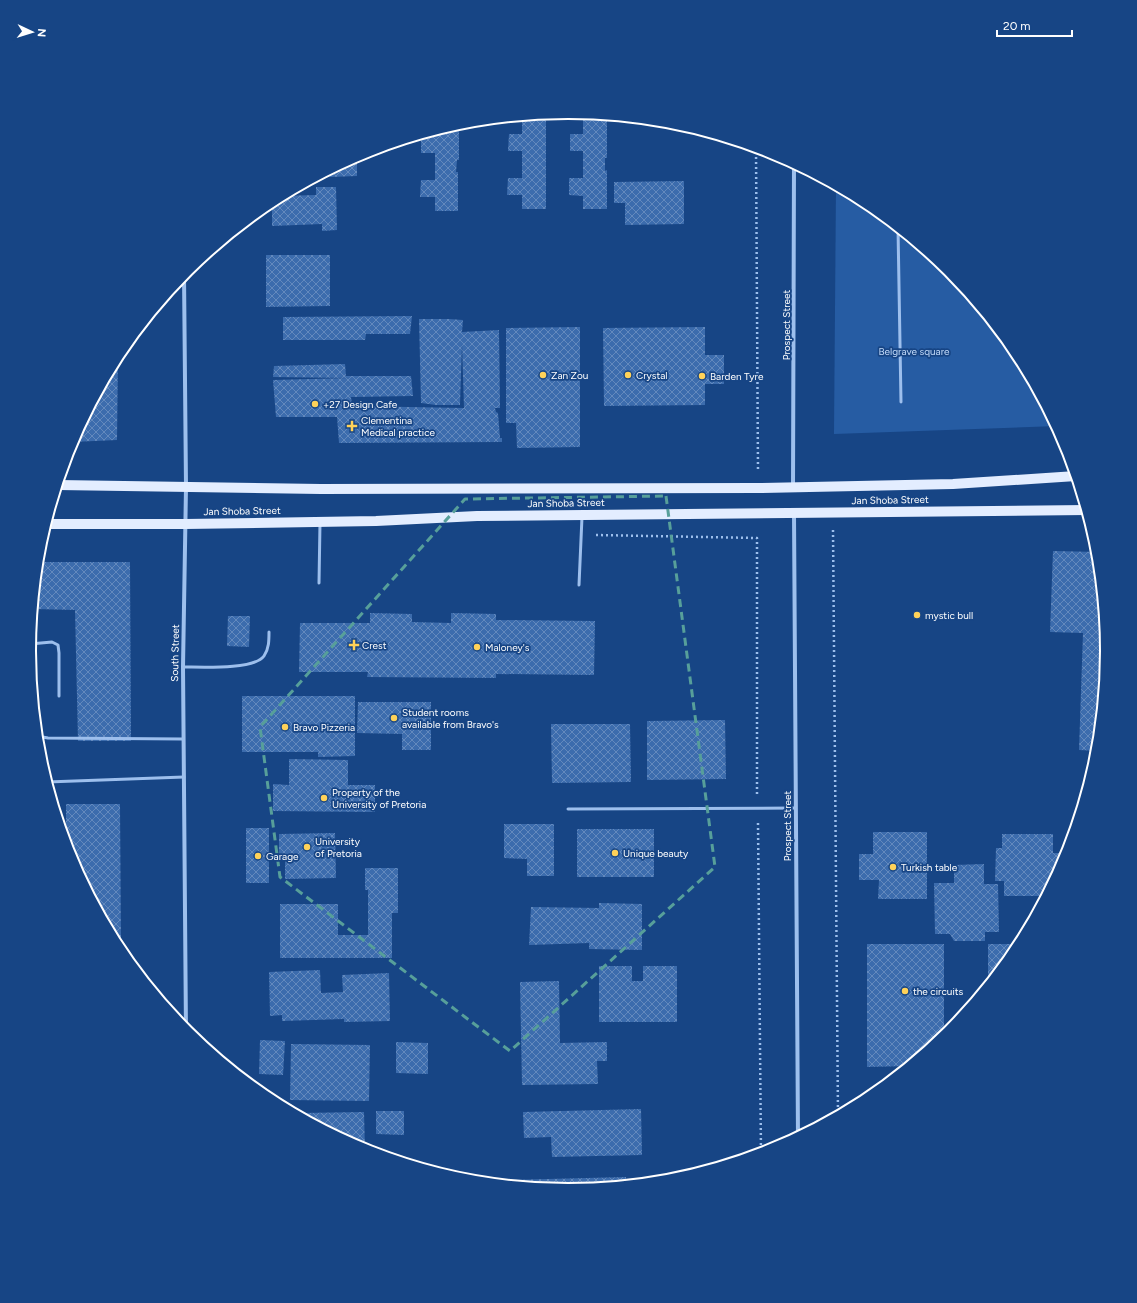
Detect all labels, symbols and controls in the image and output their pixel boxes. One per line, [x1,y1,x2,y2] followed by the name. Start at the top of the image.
[12,12,52,52] north arrow
[997,12,1072,38] scale bar
[1003,19,1031,33] text: 20 m
[35,28,48,37] text: N
[780,289,793,360] street label: Prospect Street
[878,345,950,358] park label: Belgrave square
[551,369,588,382] place label: Zan Zou
[636,369,668,382] place label: Crystal
[538,370,548,380] marker: Zan Zou
[623,370,633,380] marker: Crystal
[710,370,764,383] place label: Barden Tyre
[697,371,707,381] marker: Barden Tyre
[323,398,398,411] place label: +27 Design Cafe
[310,399,320,409] marker: +27 Design Cafe
[361,414,436,439] place label: Clementina Medical practice
[346,420,358,432] marker: Clementina Medical practice
[851,493,929,507] street label: Jan Shoba Street
[527,496,605,510] street label: Jan Shoba Street
[203,504,281,518] street label: Jan Shoba Street
[925,609,973,622] place label: mystic bull
[912,610,922,620] marker: mystic bull
[168,624,182,682] street label: South Street
[362,639,387,652] place label: Crest
[349,640,359,650] marker: Crest
[485,641,530,654] place label: Maloney's
[472,642,482,652] marker: Maloney's
[402,706,499,731] place label: Student rooms available from Bravo's
[389,713,399,723] marker: Student rooms available from Bravo's
[293,721,355,734] place label: Bravo Pizzeria
[280,722,290,732] marker: Bravo Pizzeria
[332,786,426,811] place label: Property of the University of Pretoria
[781,790,794,861] street label: Prospect Street
[319,793,329,803] marker: Property of the University of Pretoria
[315,835,362,860] place label: University of Pretoria
[302,842,312,852] marker: University of Pretoria
[623,847,689,860] place label: Unique beauty
[610,848,620,858] marker: Unique beauty
[266,850,299,863] place label: Garage
[253,851,263,861] marker: Garage
[901,861,958,874] place label: Turkish table
[888,862,898,872] marker: Turkish table
[913,985,963,998] place label: the circuits
[900,986,910,996] marker: the circuits

